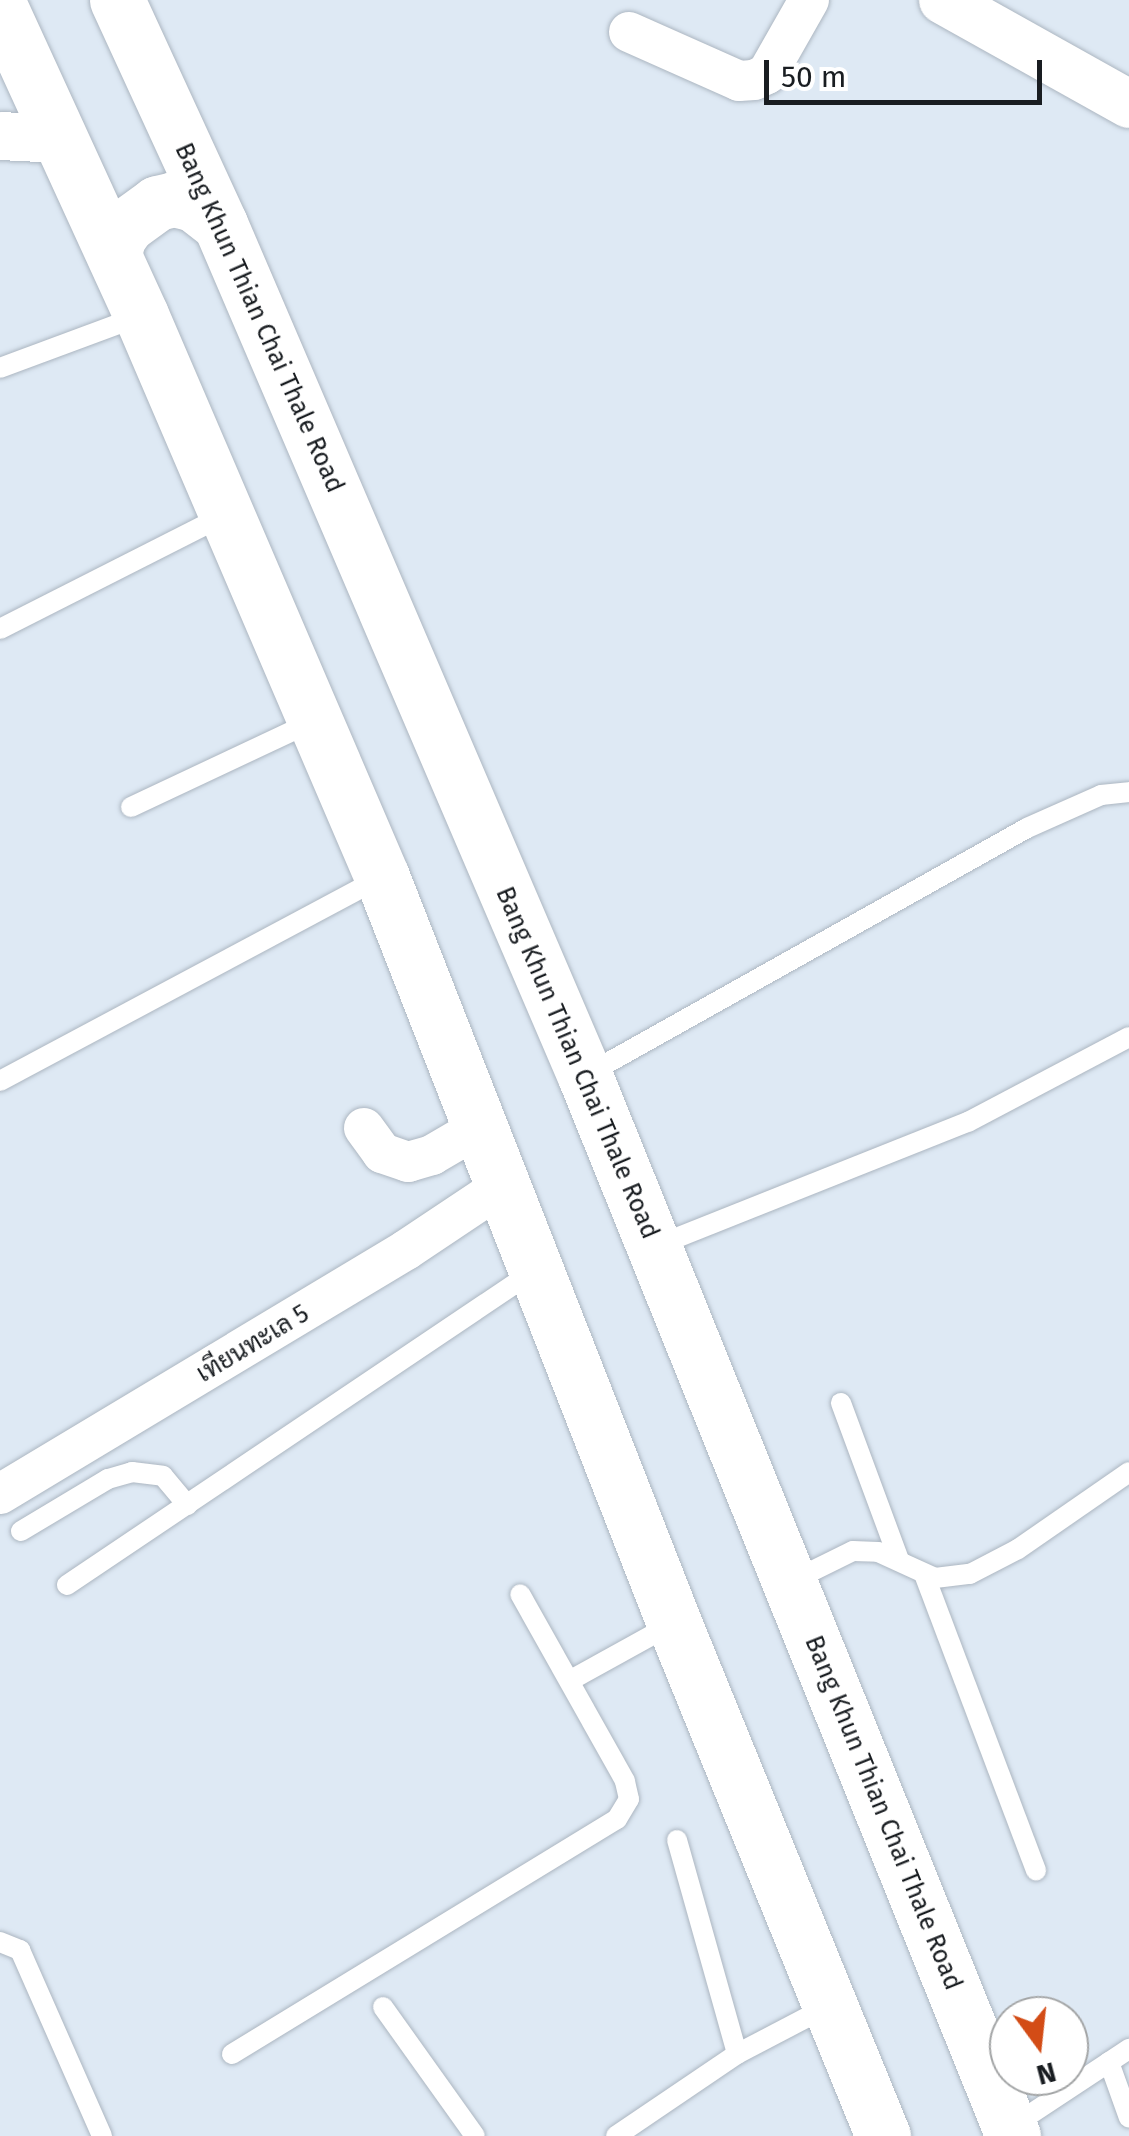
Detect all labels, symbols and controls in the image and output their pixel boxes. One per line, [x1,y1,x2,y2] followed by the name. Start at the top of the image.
[769,40,1046,102] scale bar
[781,59,846,95] text: 50 m
[168,139,350,497] street label: Bang Khun Thian Chai Thale Road
[489,882,665,1244] street label: Bang Khun Thian Chai Thale Road
[191,1299,315,1389] street label: เทียนทะเล 5
[798,1631,968,1995] street label: Bang Khun Thian Chai Thale Road
[989,1996,1089,2096] north arrow
[1033,2055,1060,2092] text: N

